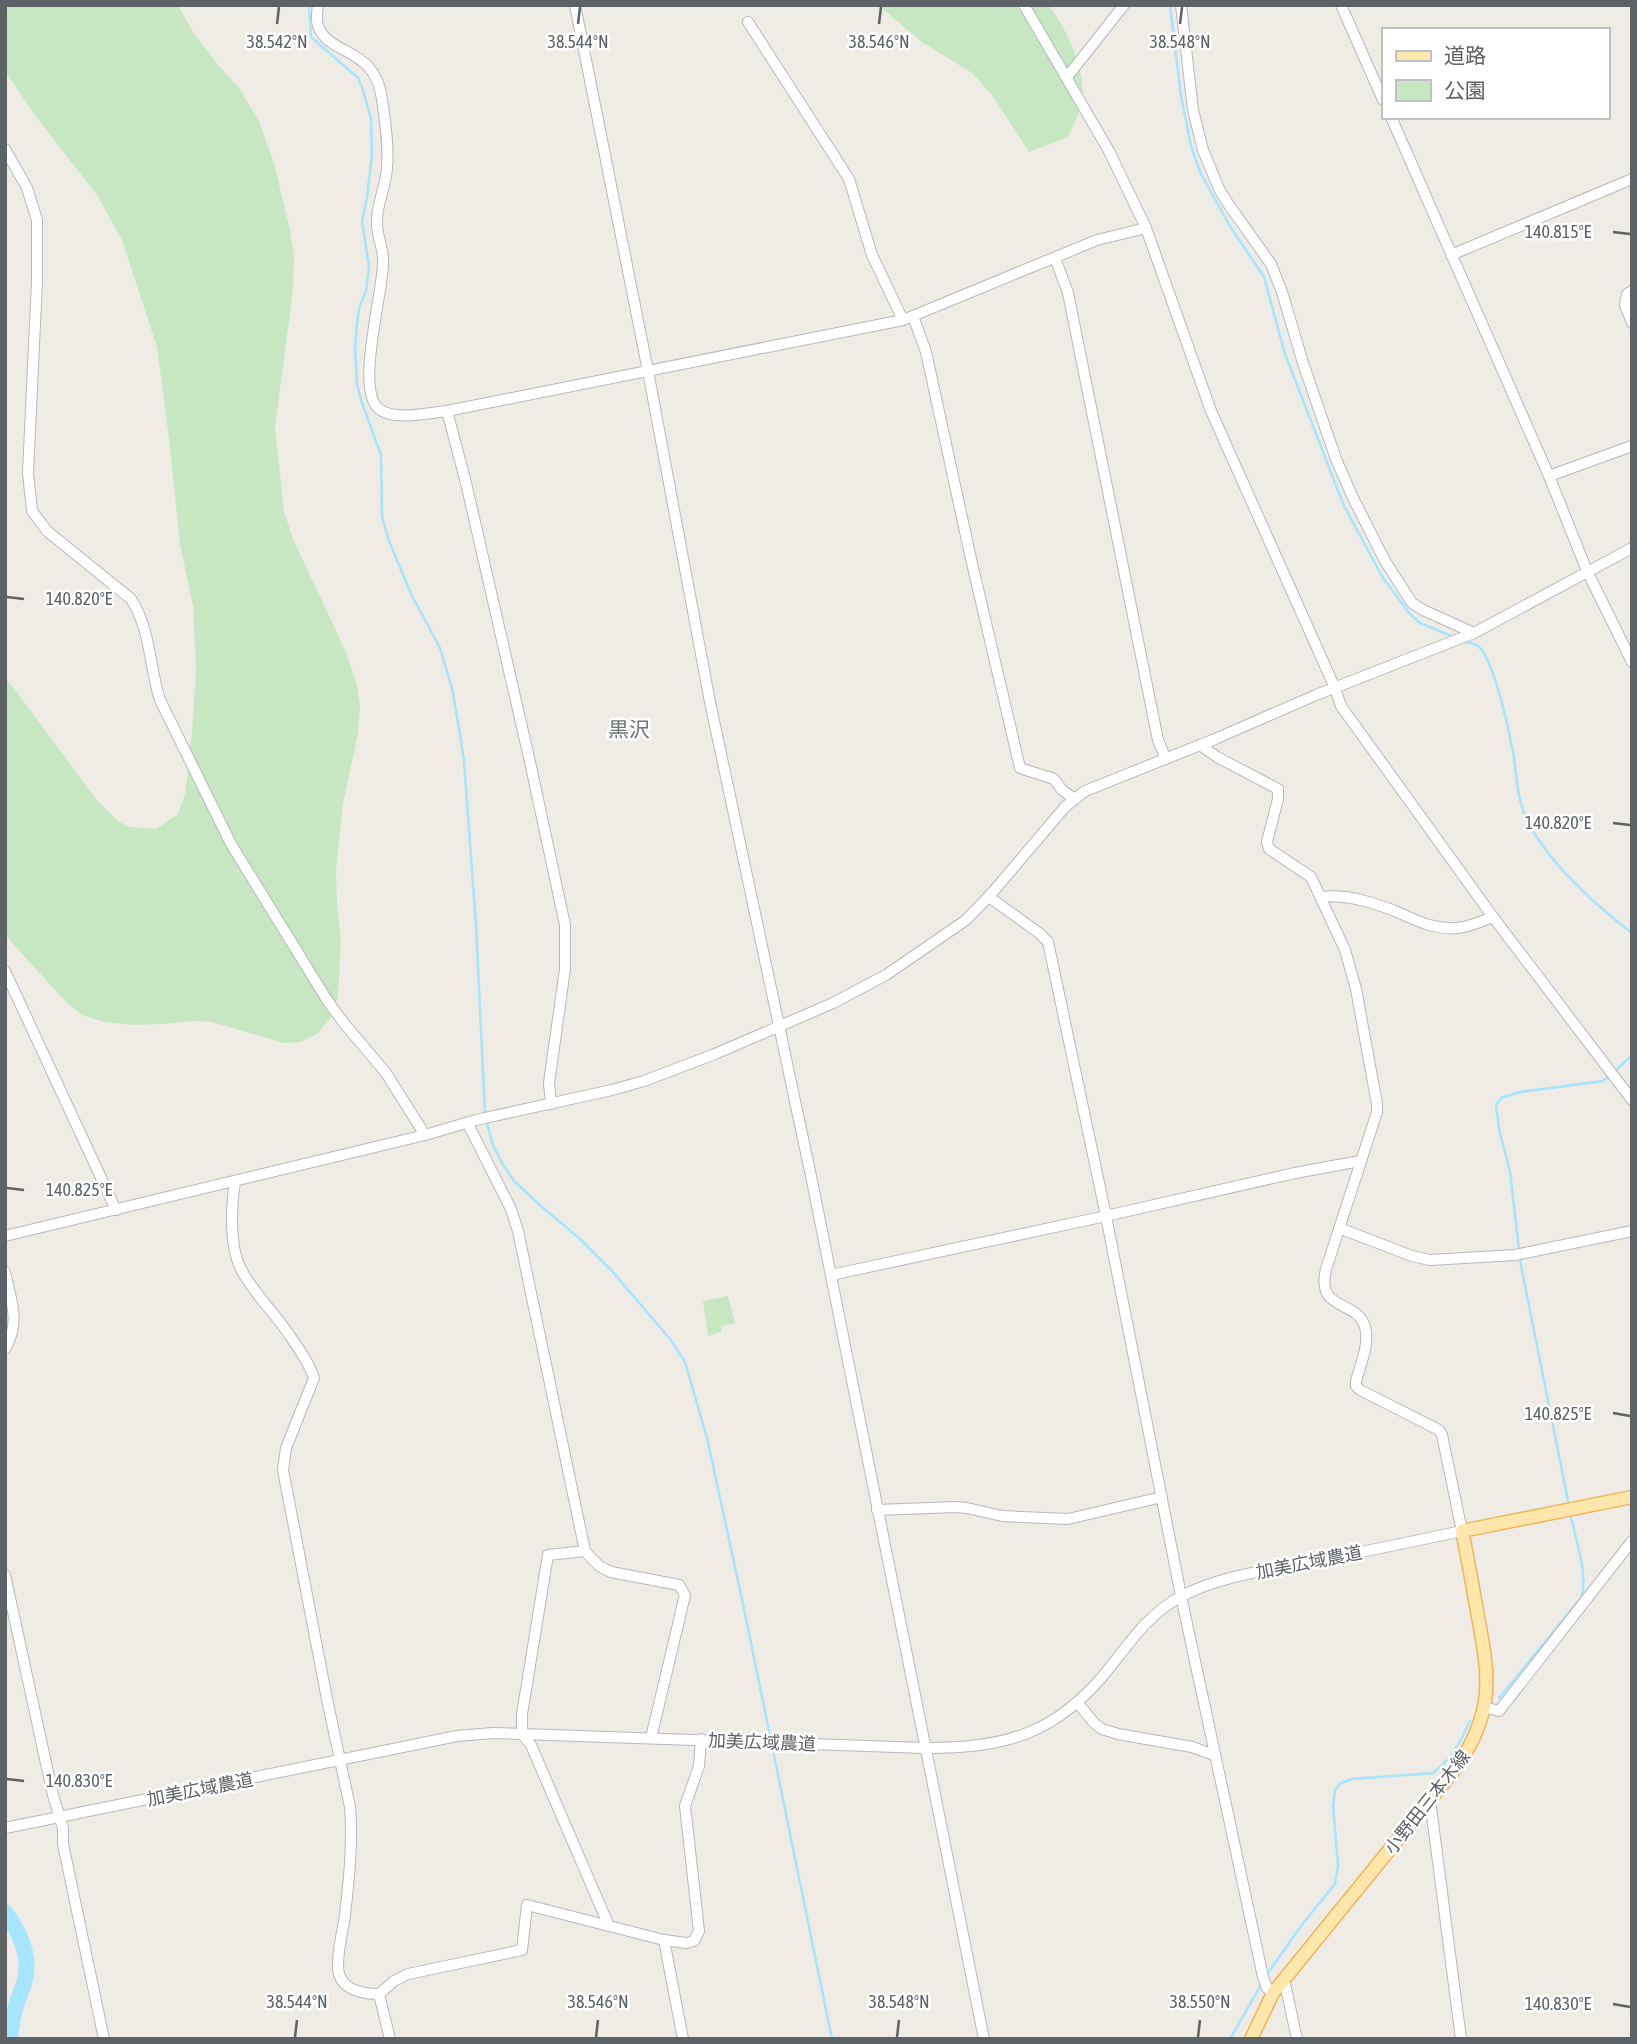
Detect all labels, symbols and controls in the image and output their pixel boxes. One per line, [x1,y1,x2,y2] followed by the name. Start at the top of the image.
[1382,28,1609,119] legend
[246,31,308,52] text: 38.542°N
[547,31,609,52] text: 38.544°N
[848,31,910,52] text: 38.546°N
[1149,31,1211,52] text: 38.548°N
[1444,43,1486,67] text: 道路
[1444,78,1486,102] text: 公園
[1525,221,1592,242] text: 140.815°E
[46,588,113,609] text: 140.820°E
[608,717,650,741] district label: 黒沢
[1525,812,1592,833] text: 140.820°E
[46,1179,113,1200] text: 140.825°E
[1525,1403,1592,1424] text: 140.825°E
[1254,1541,1364,1583] street label: 加美広域農道
[708,1730,816,1754] street label: 加美広域農道
[1380,1746,1474,1858] street label: 小野田三本木線
[145,1768,255,1810] street label: 加美広域農道
[46,1770,113,1791] text: 140.830°E
[266,1991,328,2012] text: 38.544°N
[567,1991,629,2012] text: 38.546°N
[868,1991,930,2012] text: 38.548°N
[1169,1991,1231,2012] text: 38.550°N
[1525,1993,1592,2014] text: 140.830°E

